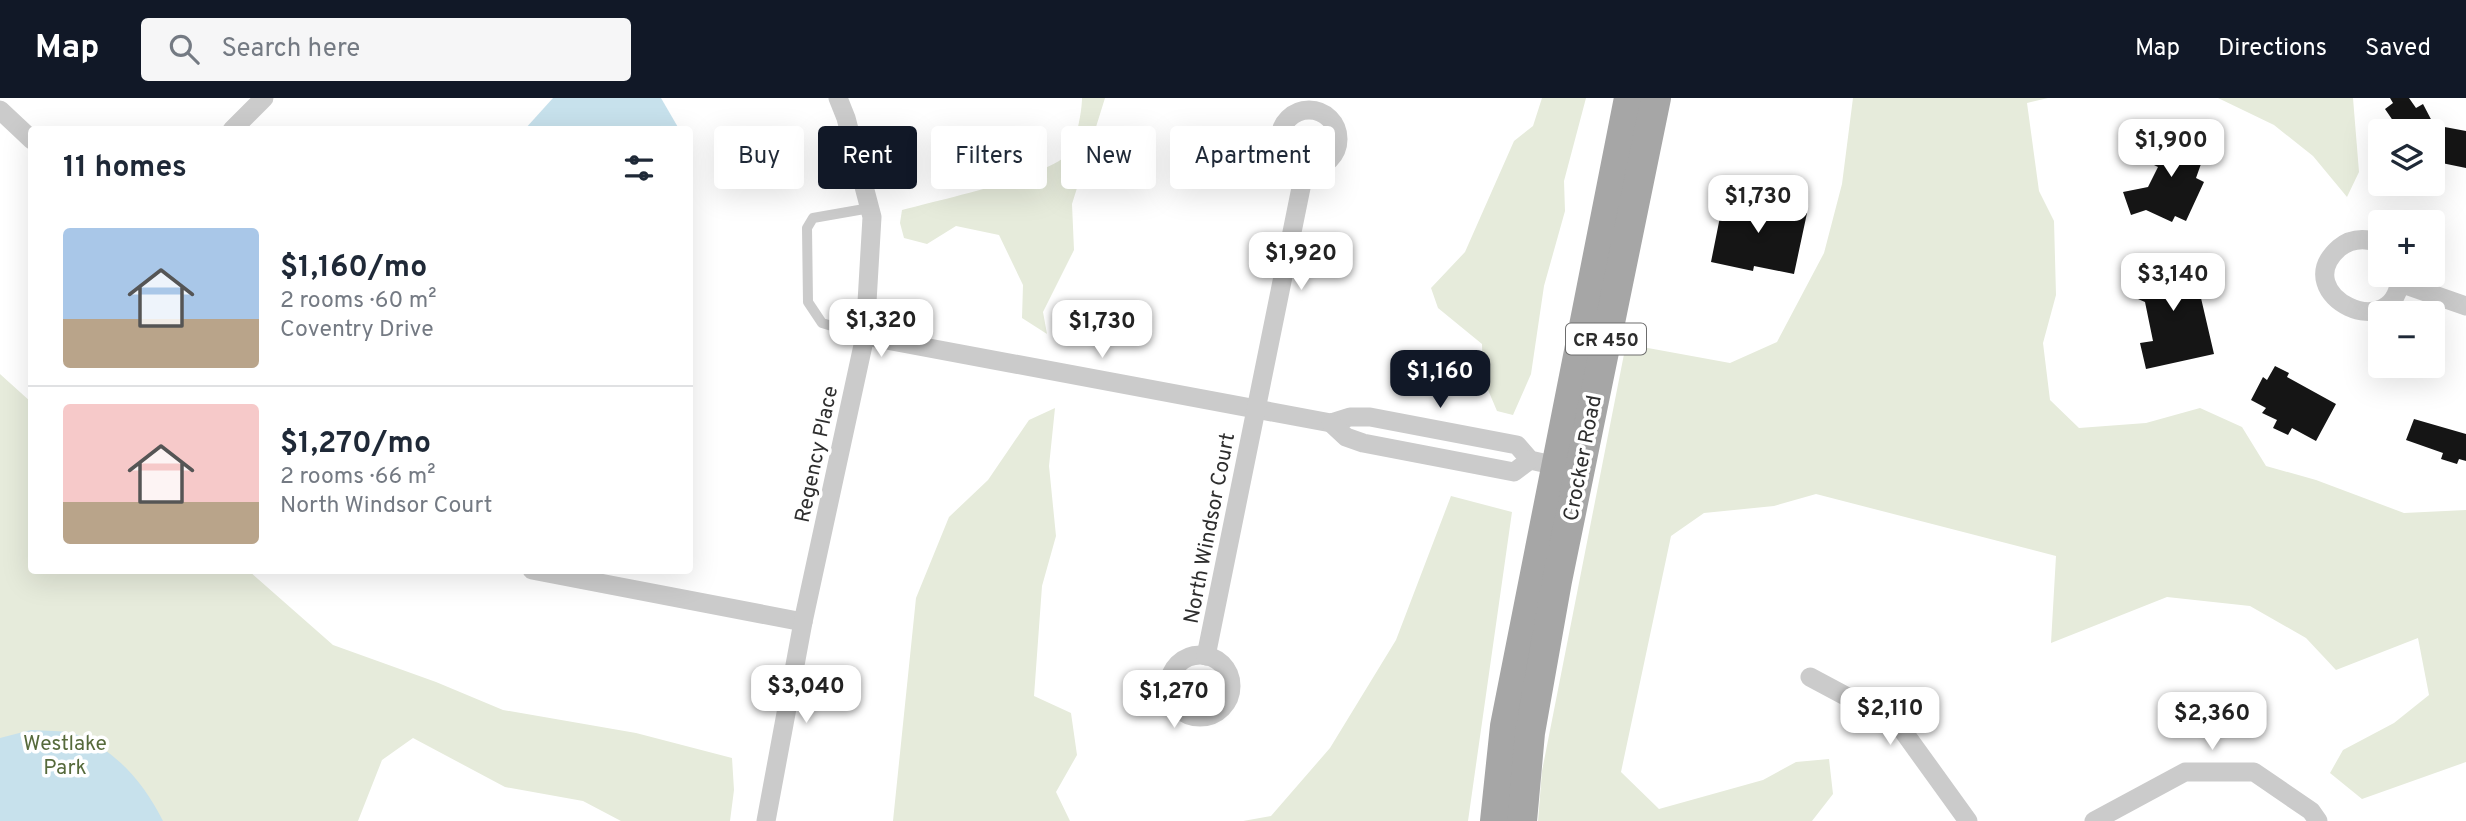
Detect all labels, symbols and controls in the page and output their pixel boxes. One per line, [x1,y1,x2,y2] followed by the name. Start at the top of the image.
[141,18,631,81] search box
[35,28,99,70] text: Map
[165,30,203,68] icon: search
[221,33,360,66] text: Search here
[2135,34,2180,64] text: Map
[2218,34,2327,64] text: Directions
[2365,34,2431,64] text: Saved
[2368,119,2445,378] map controls
[2368,119,2445,196] button: layers
[2114,120,2228,179] pin: $1,900
[714,126,804,189] chip: Buy
[818,126,917,189] chip: Rent
[931,126,1047,189] chip: Filters
[1061,126,1156,189] chip: New
[1170,126,1335,189] chip: Apartment
[2134,127,2208,156] text: $1,900
[620,149,658,187] icon: filters
[63,150,187,187] text: 11 homes
[1701,176,1815,235] pin: $1,730
[1724,183,1792,212] text: $1,730
[2368,210,2445,287] button: +
[1244,232,1358,292] pin: $1,920
[1265,240,1337,269] text: $1,920
[280,250,427,287] text: $1,160/mo
[2116,254,2230,313] pin: $3,140
[119,256,203,340] icon: home
[2137,261,2209,290] text: $3,140
[280,287,437,316] text: 2 rooms · 60 m²
[824,300,938,359] pin: $1,320
[1045,300,1159,360] pin: $1,730
[2368,301,2445,378] button: −
[845,307,917,336] text: $1,320
[1068,308,1136,337] text: $1,730
[280,316,434,345] text: Coventry Drive
[1566,324,1646,354] road number: CR 450
[1383,350,1497,410] pin: $1,160
[1406,358,1474,387] text: $1,160
[790,383,845,525] street label: Regency Place
[1558,393,1609,523] street label: Crocker Road
[280,426,431,463] text: $1,270/mo
[1179,431,1242,626] street label: North Windsor Court
[119,432,203,516] icon: home
[280,463,436,492] text: 2 rooms · 66 m²
[280,492,492,521] text: North Windsor Court
[749,666,863,725] pin: $3,040
[1117,670,1231,730] pin: $1,270
[767,673,845,702] text: $3,040
[1139,678,1209,707] text: $1,270
[1833,688,1947,747] pin: $2,110
[2155,692,2269,752] pin: $2,360
[1856,695,1924,724] text: $2,110
[2174,700,2250,729] text: $2,360
[23,731,107,782] park label: Westlake Park

